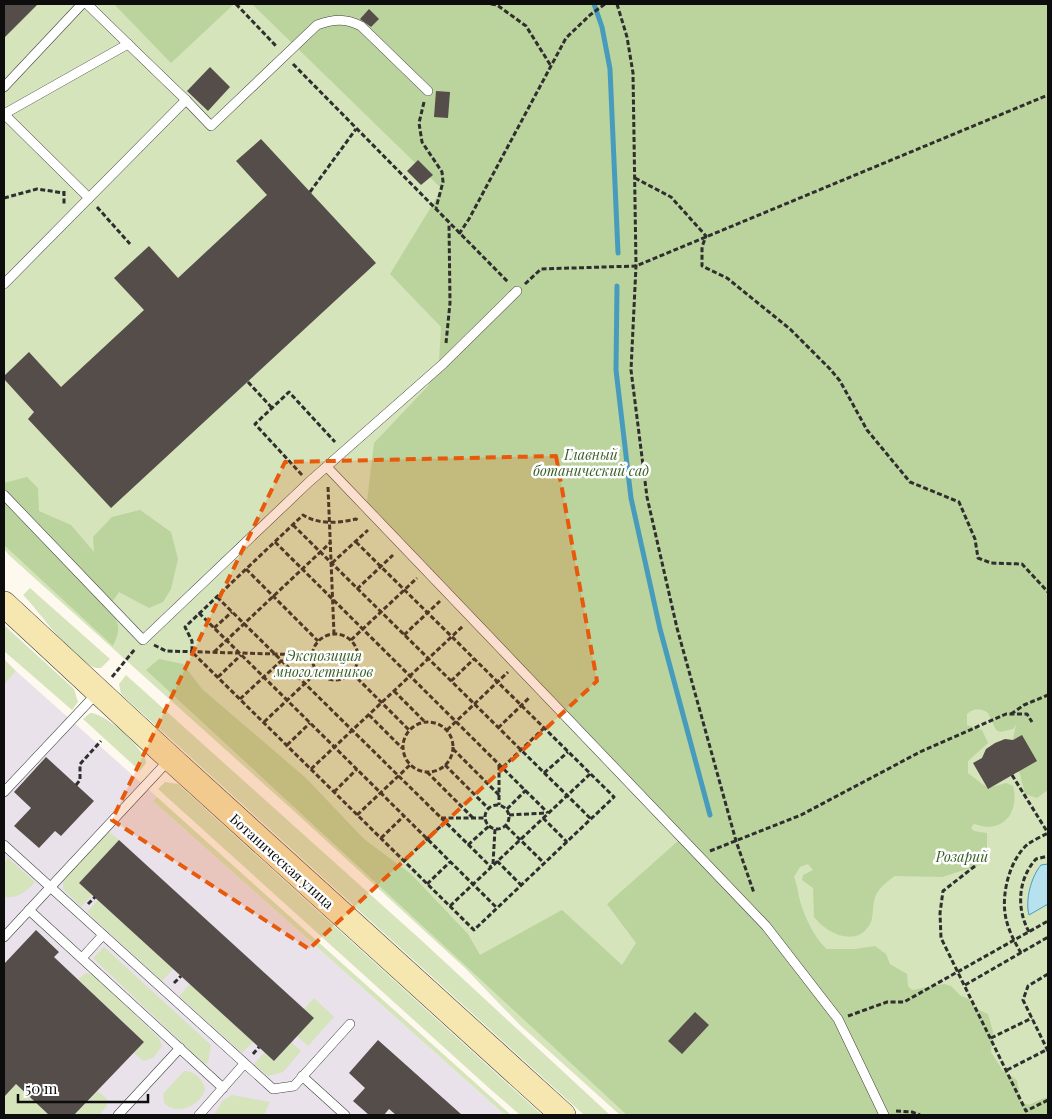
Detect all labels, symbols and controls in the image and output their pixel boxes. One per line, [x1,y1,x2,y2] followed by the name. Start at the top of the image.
[533,445,649,480] park label: Главный ботанический сад
[274,646,374,681] park label: Экспозиция многолетников
[226,809,338,913] street label: Ботаническая улица
[935,847,989,866] park label: Розарий
[18,1072,148,1104] scale bar
[25,1078,58,1098] text: 50 m

